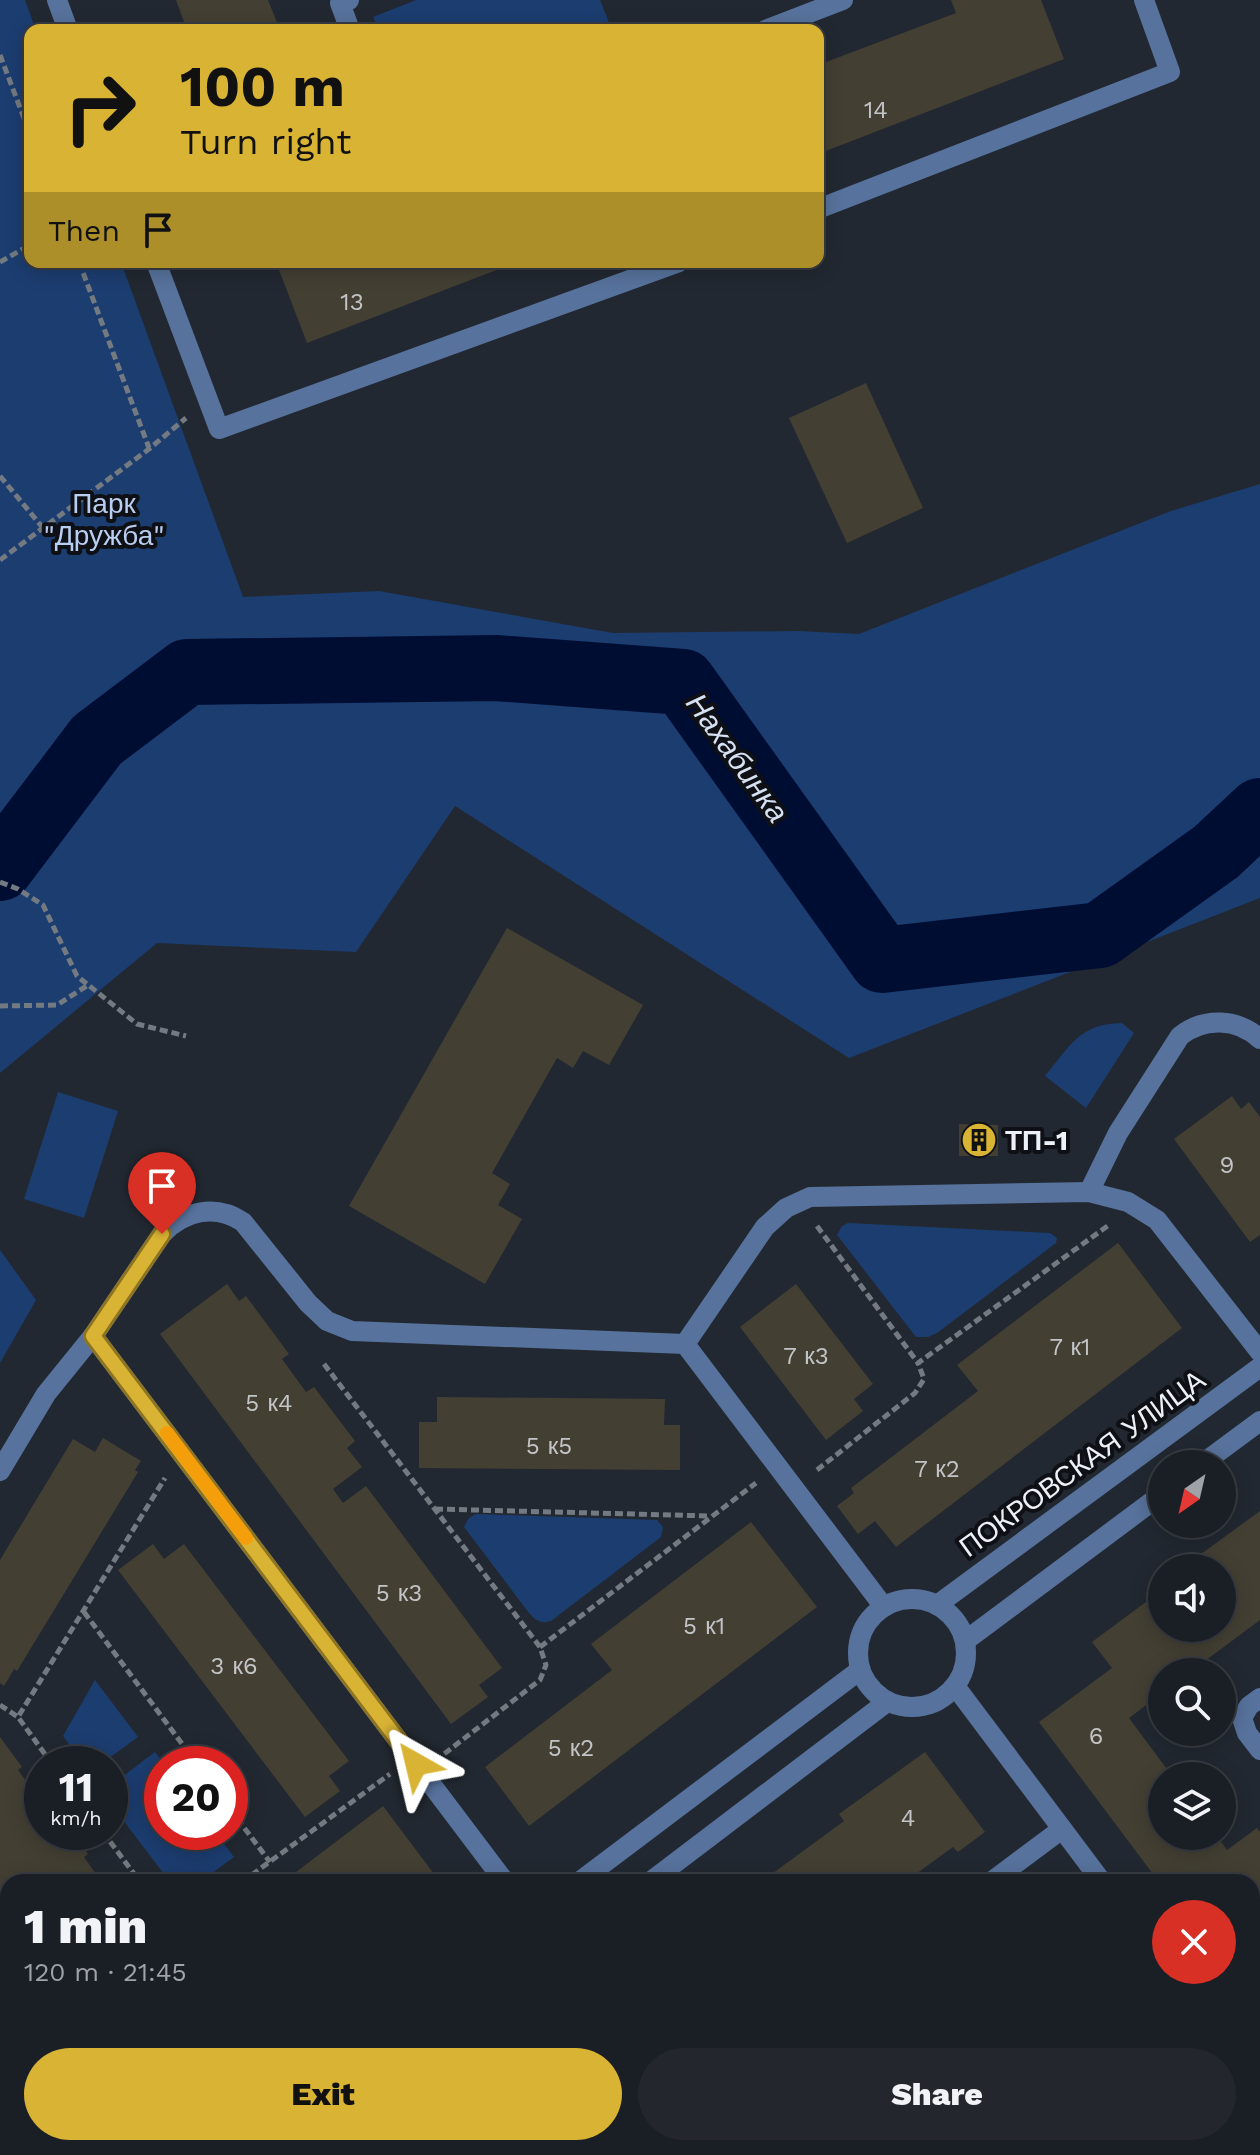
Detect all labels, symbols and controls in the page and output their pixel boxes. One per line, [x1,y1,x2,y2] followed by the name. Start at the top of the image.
[180,54,345,120] text: 100 m
[48,56,152,160] icon: right
[864,96,888,124] house number: 14
[180,121,351,163] text: Turn right
[136,208,180,252] icon: arrive
[48,213,120,248] text: Then
[340,288,364,316] house number: 13
[43,487,165,552] park label: Парк "Дружба"
[679,686,796,829] water label: Нахабинка
[960,1121,998,1159] building icon: ТП-1
[1005,1124,1068,1157] place label: ТП-1
[1220,1151,1234,1179] house number: 9
[128,1152,196,1234] pin
[140,1164,184,1208] icon: arrive
[1050,1333,1090,1361] house number: 7 к1
[783,1342,829,1370] house number: 7 к3
[953,1363,1212,1564] street label: ПОКРОВСКАЯ УЛИЦА
[245,1389,293,1417] house number: 5 к4
[526,1432,572,1460] house number: 5 к5
[1148,1450,1236,1538] north arrow
[1148,1450,1236,1850] map controls
[914,1455,960,1483] house number: 7 к2
[1148,1554,1236,1642] button: sound
[376,1579,422,1607] house number: 5 к3
[683,1612,725,1640] house number: 5 к1
[210,1652,258,1680] house number: 3 к6
[1148,1658,1236,1746] button: search
[374,1722,458,1806] position arrow
[1089,1722,1103,1750] house number: 6
[548,1734,594,1762] house number: 5 к2
[144,1746,248,1850] speed limit sign: 20
[1148,1762,1236,1850] button: layers
[59,1764,93,1811] text: 11
[901,1804,915,1832] house number: 4
[50,1806,102,1830] text: km/h
[24,1898,147,1955] text: 1 min
[1152,1900,1236,1984] button: close
[24,1957,187,1987] text: 120 m · 21:45
[24,2048,622,2140] button: Exit
[638,2048,1236,2140] button: Share

